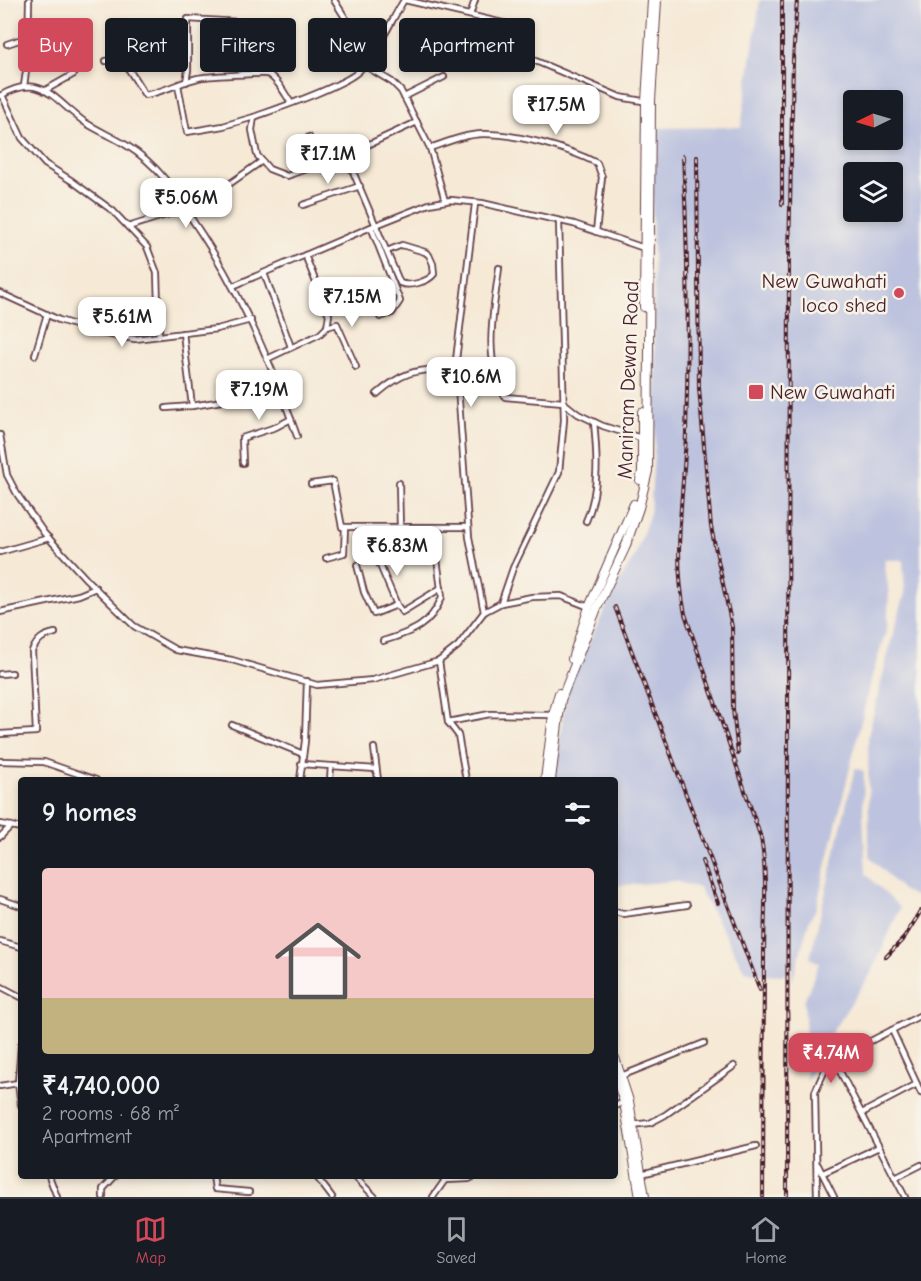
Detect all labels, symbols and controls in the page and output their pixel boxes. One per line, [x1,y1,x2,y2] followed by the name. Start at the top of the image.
[18,18,93,72] chip: Buy
[105,18,188,72] chip: Rent
[200,18,296,72] chip: Filters
[308,18,387,72] chip: New
[399,18,535,72] chip: Apartment
[507,85,605,136] pin: ₹17.5M
[843,90,903,150] north arrow
[843,90,903,222] map controls
[527,93,585,116] text: ₹17.5M
[279,134,377,185] pin: ₹17.1M
[300,142,356,165] text: ₹17.1M
[843,162,903,222] button: layers
[137,178,235,229] pin: ₹5.06M
[154,186,218,209] text: ₹5.06M
[761,269,887,317] place label: New Guwahati loco shed
[303,277,401,328] pin: ₹7.15M
[613,280,643,480] street label: Maniram Dewan Road
[323,285,381,308] text: ₹7.15M
[892,286,906,300] marker: New Guwahati loco shed
[73,297,171,348] pin: ₹5.61M
[92,305,152,328] text: ₹5.61M
[422,357,520,408] pin: ₹10.6M
[441,365,501,388] text: ₹10.6M
[210,370,308,421] pin: ₹7.19M
[230,378,288,401] text: ₹7.19M
[770,380,896,404] place label: New Guwahati
[747,383,765,401] marker: New Guwahati
[348,526,446,577] pin: ₹6.83M
[366,534,428,557] text: ₹6.83M
[561,797,594,830] icon: filters
[42,798,137,828] text: 9 homes
[264,907,372,1015] icon: home
[782,1033,880,1084] pin: ₹4.74M
[802,1041,860,1064] text: ₹4.74M
[42,1071,160,1101] text: ₹4,740,000
[42,1102,179,1125] text: 2 rooms · 68 m²
[42,1125,132,1148] text: Apartment
[134,1213,167,1267] tab: Map
[436,1213,476,1267] tab: Saved
[745,1213,787,1267] tab: Home

